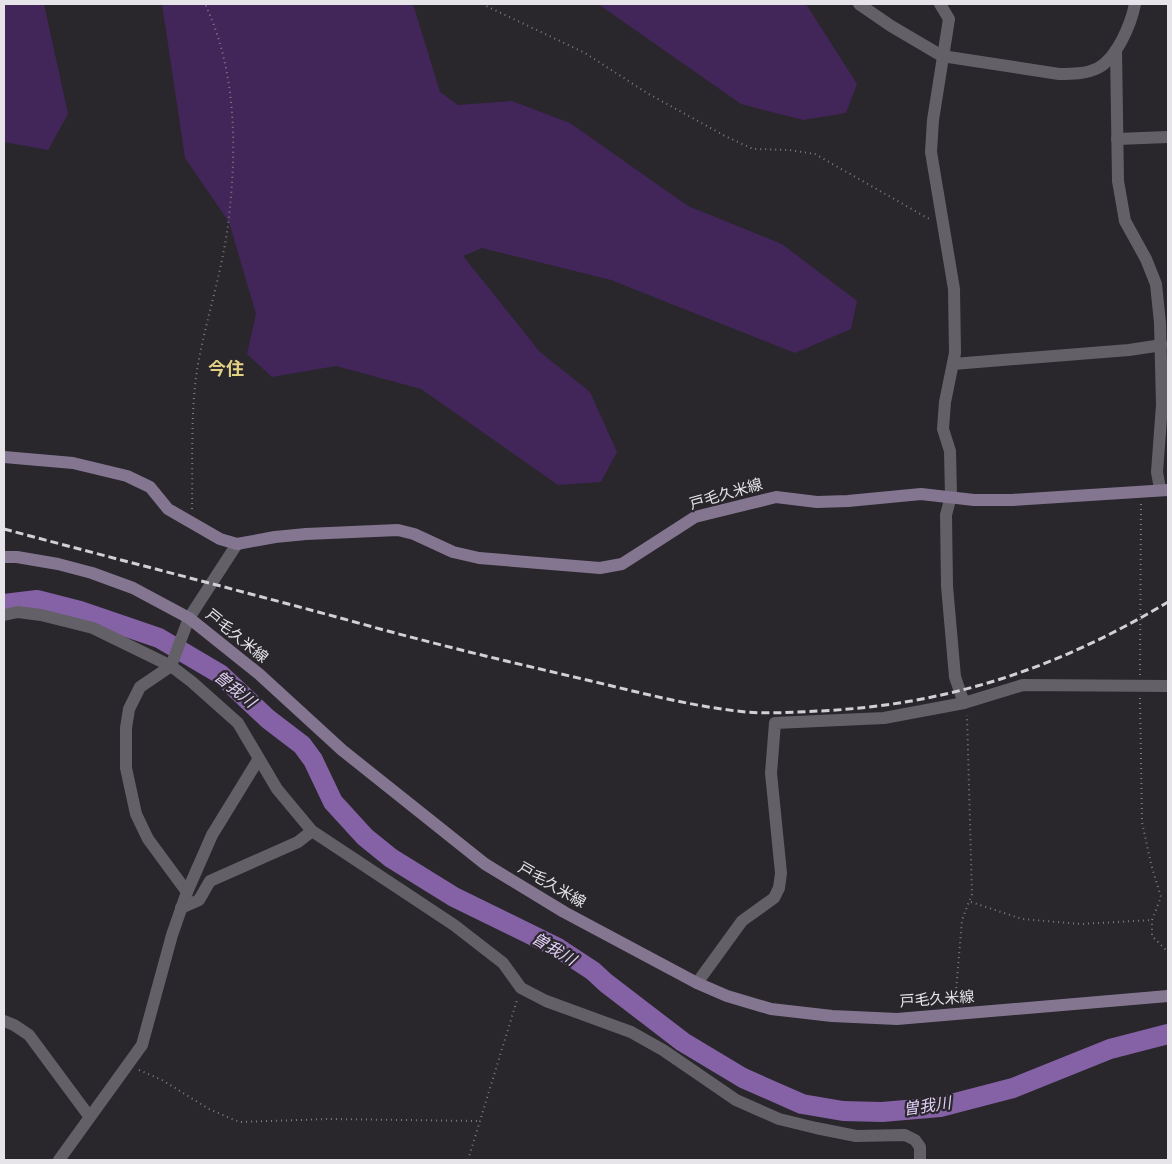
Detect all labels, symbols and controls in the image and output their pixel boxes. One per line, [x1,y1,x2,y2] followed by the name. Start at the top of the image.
[208,358,244,380] district label: 今住
[687,475,765,513] street label: 戸毛久米線
[202,605,272,667] street label: 戸毛久米線
[210,667,261,713] water label: 曽我川
[515,858,589,912] street label: 戸毛久米線
[529,928,581,971] water label: 曽我川
[899,987,975,1011] street label: 戸毛久米線
[902,1093,954,1119] water label: 曽我川

